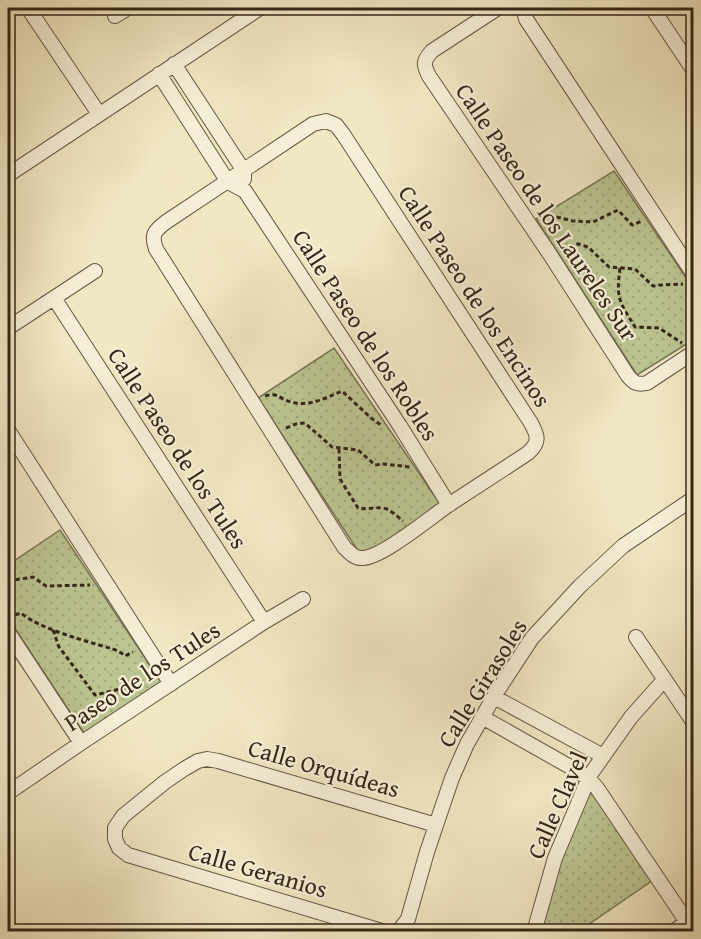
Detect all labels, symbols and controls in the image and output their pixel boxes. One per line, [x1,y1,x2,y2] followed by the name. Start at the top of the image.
[447,76,647,348] street label: Calle Paseo de los Laureles Sur
[390,178,560,414] street label: Calle Paseo de los Encinos
[284,222,448,448] street label: Calle Paseo de los Robles
[100,340,256,556] street label: Calle Paseo de los Tules
[57,612,227,740] street label: Paseo de los Tules
[429,612,535,754] street label: Calle Girasoles
[244,730,404,806] street label: Calle Orquídeas
[518,745,596,864] street label: Calle Clavel
[185,833,331,907] street label: Calle Geranios

